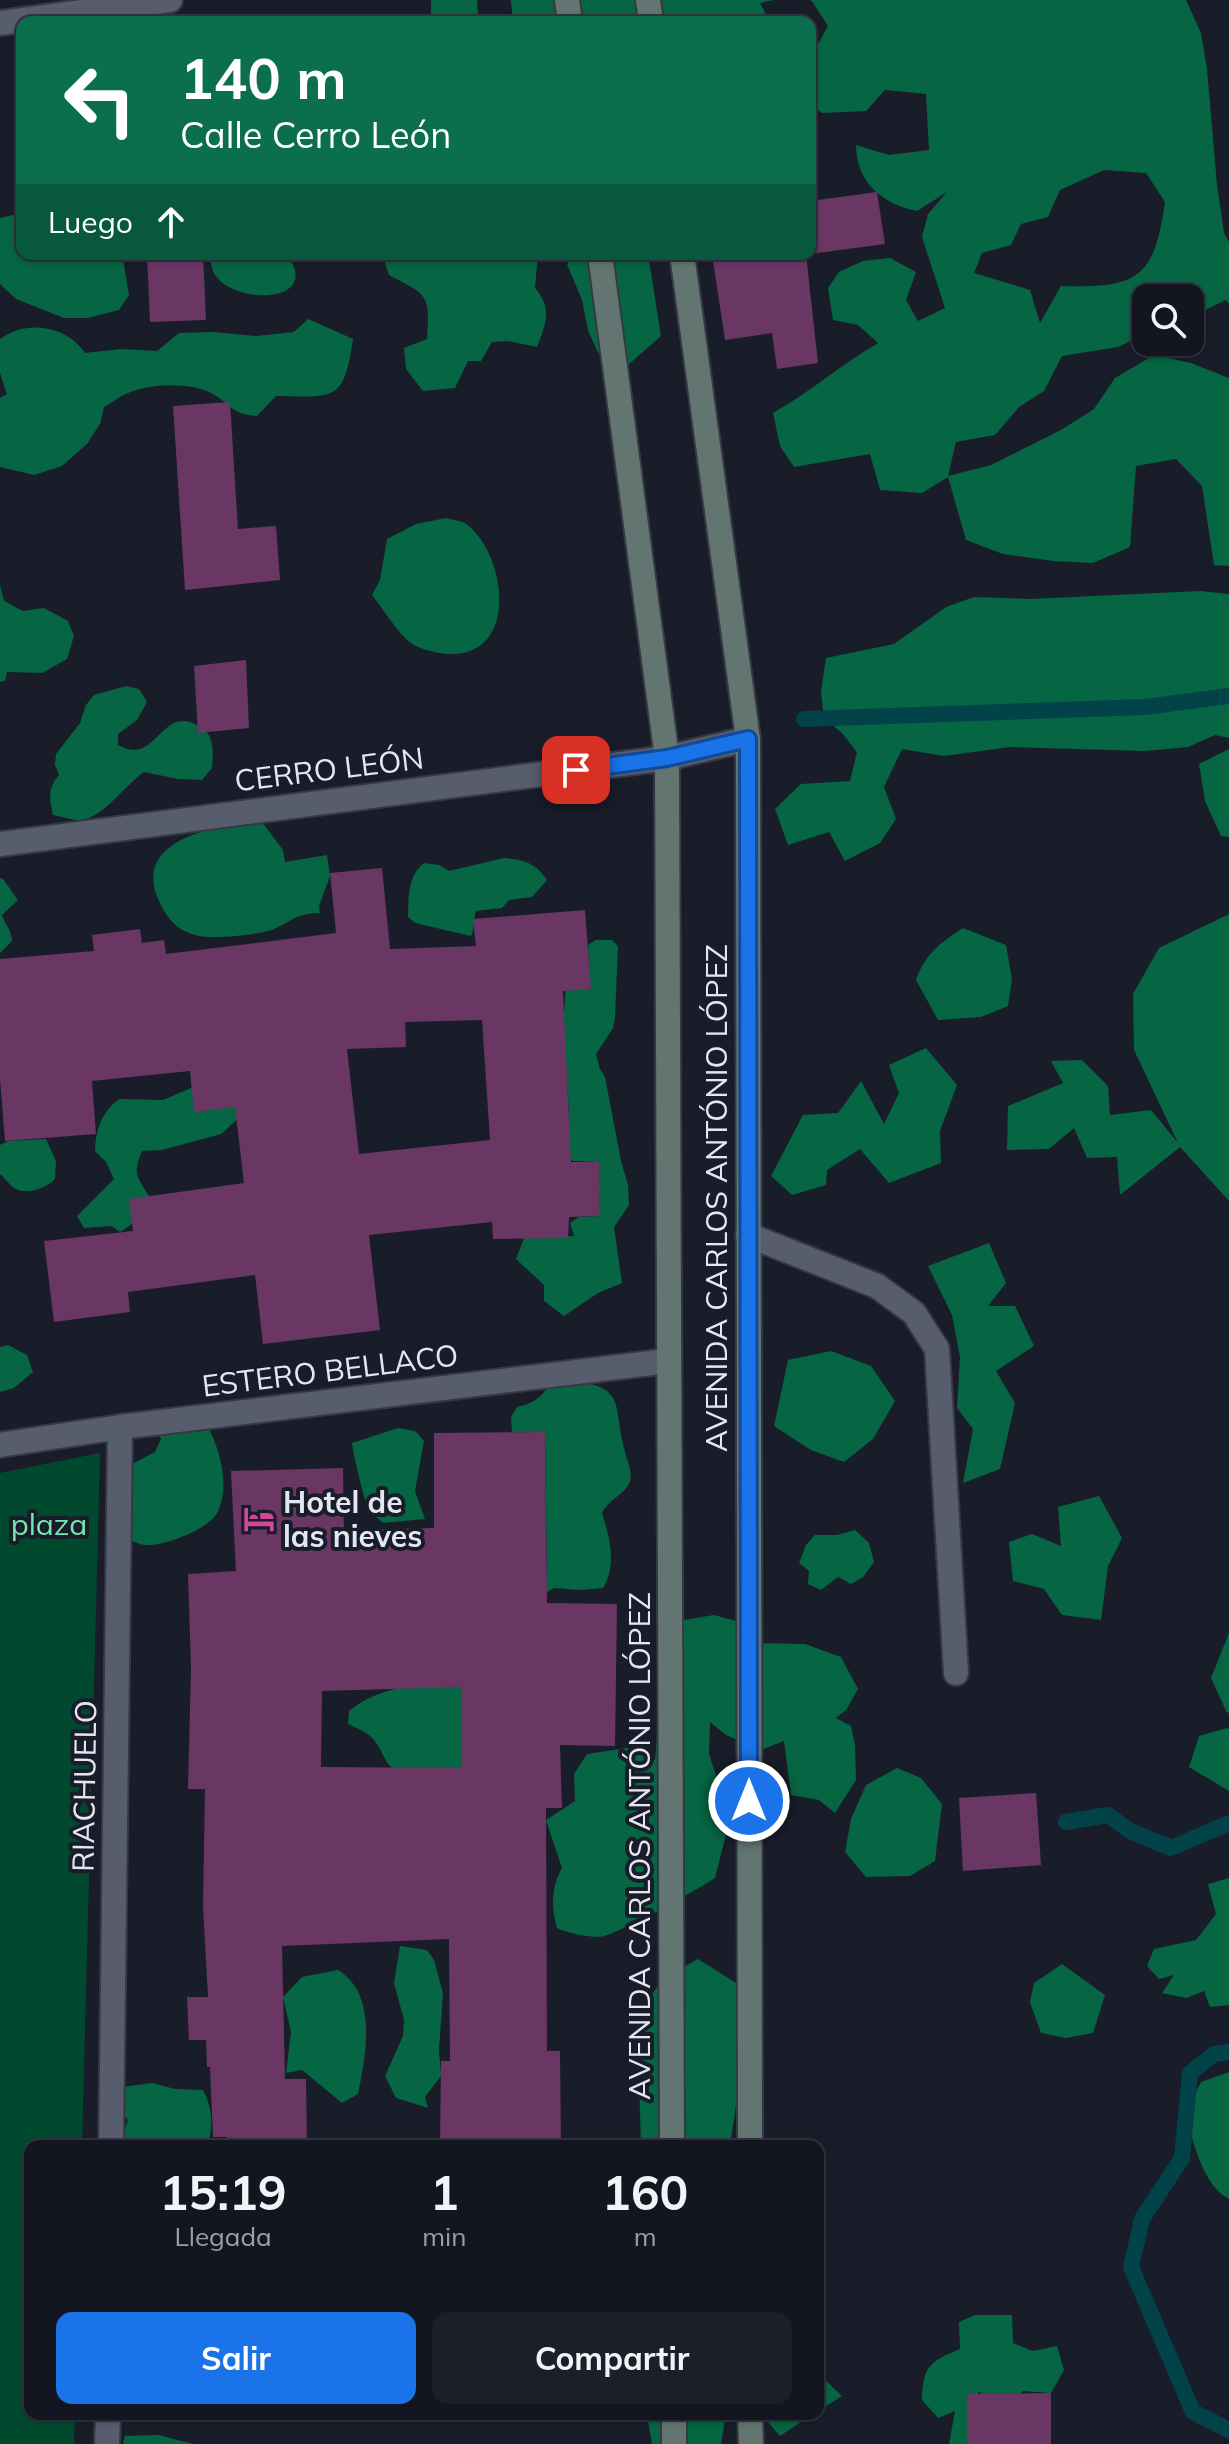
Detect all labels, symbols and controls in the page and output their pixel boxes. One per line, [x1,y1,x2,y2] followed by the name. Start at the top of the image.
[180,43,347,113] text: 140 m
[48,48,152,152] icon: left
[180,112,451,157] text: Calle Cerro León
[149,200,193,244] icon: ahead
[48,203,133,241] text: Luego
[1132,284,1204,356] map controls
[1132,284,1204,356] button: search
[542,736,610,804] pin
[232,739,426,799] street label: CERRO LEÓN
[554,748,598,792] icon: arrive
[697,944,735,1452] street label: AVENIDA CARLOS ANTÓNIO LÓPEZ
[200,1335,460,1405] street label: ESTERO BELLACO
[283,1483,422,1555] place label: Hotel de las nieves
[242,1502,276,1536] hotel icon: Hotel de las nieves
[11,1505,87,1543] park label: plaza
[620,1592,658,2100] street label: AVENIDA CARLOS ANTÓNIO LÓPEZ
[64,1700,104,1872] street label: RIACHUELO
[707,1759,791,1843] position arrow
[160,2162,287,2222] text: 15:19
[430,2162,459,2222] text: 1
[602,2162,688,2222] text: 160
[175,2220,272,2253] text: Llegada
[422,2220,466,2253] text: min
[634,2220,657,2253] text: m
[56,2312,416,2404] button: Salir
[432,2312,792,2404] button: Compartir

